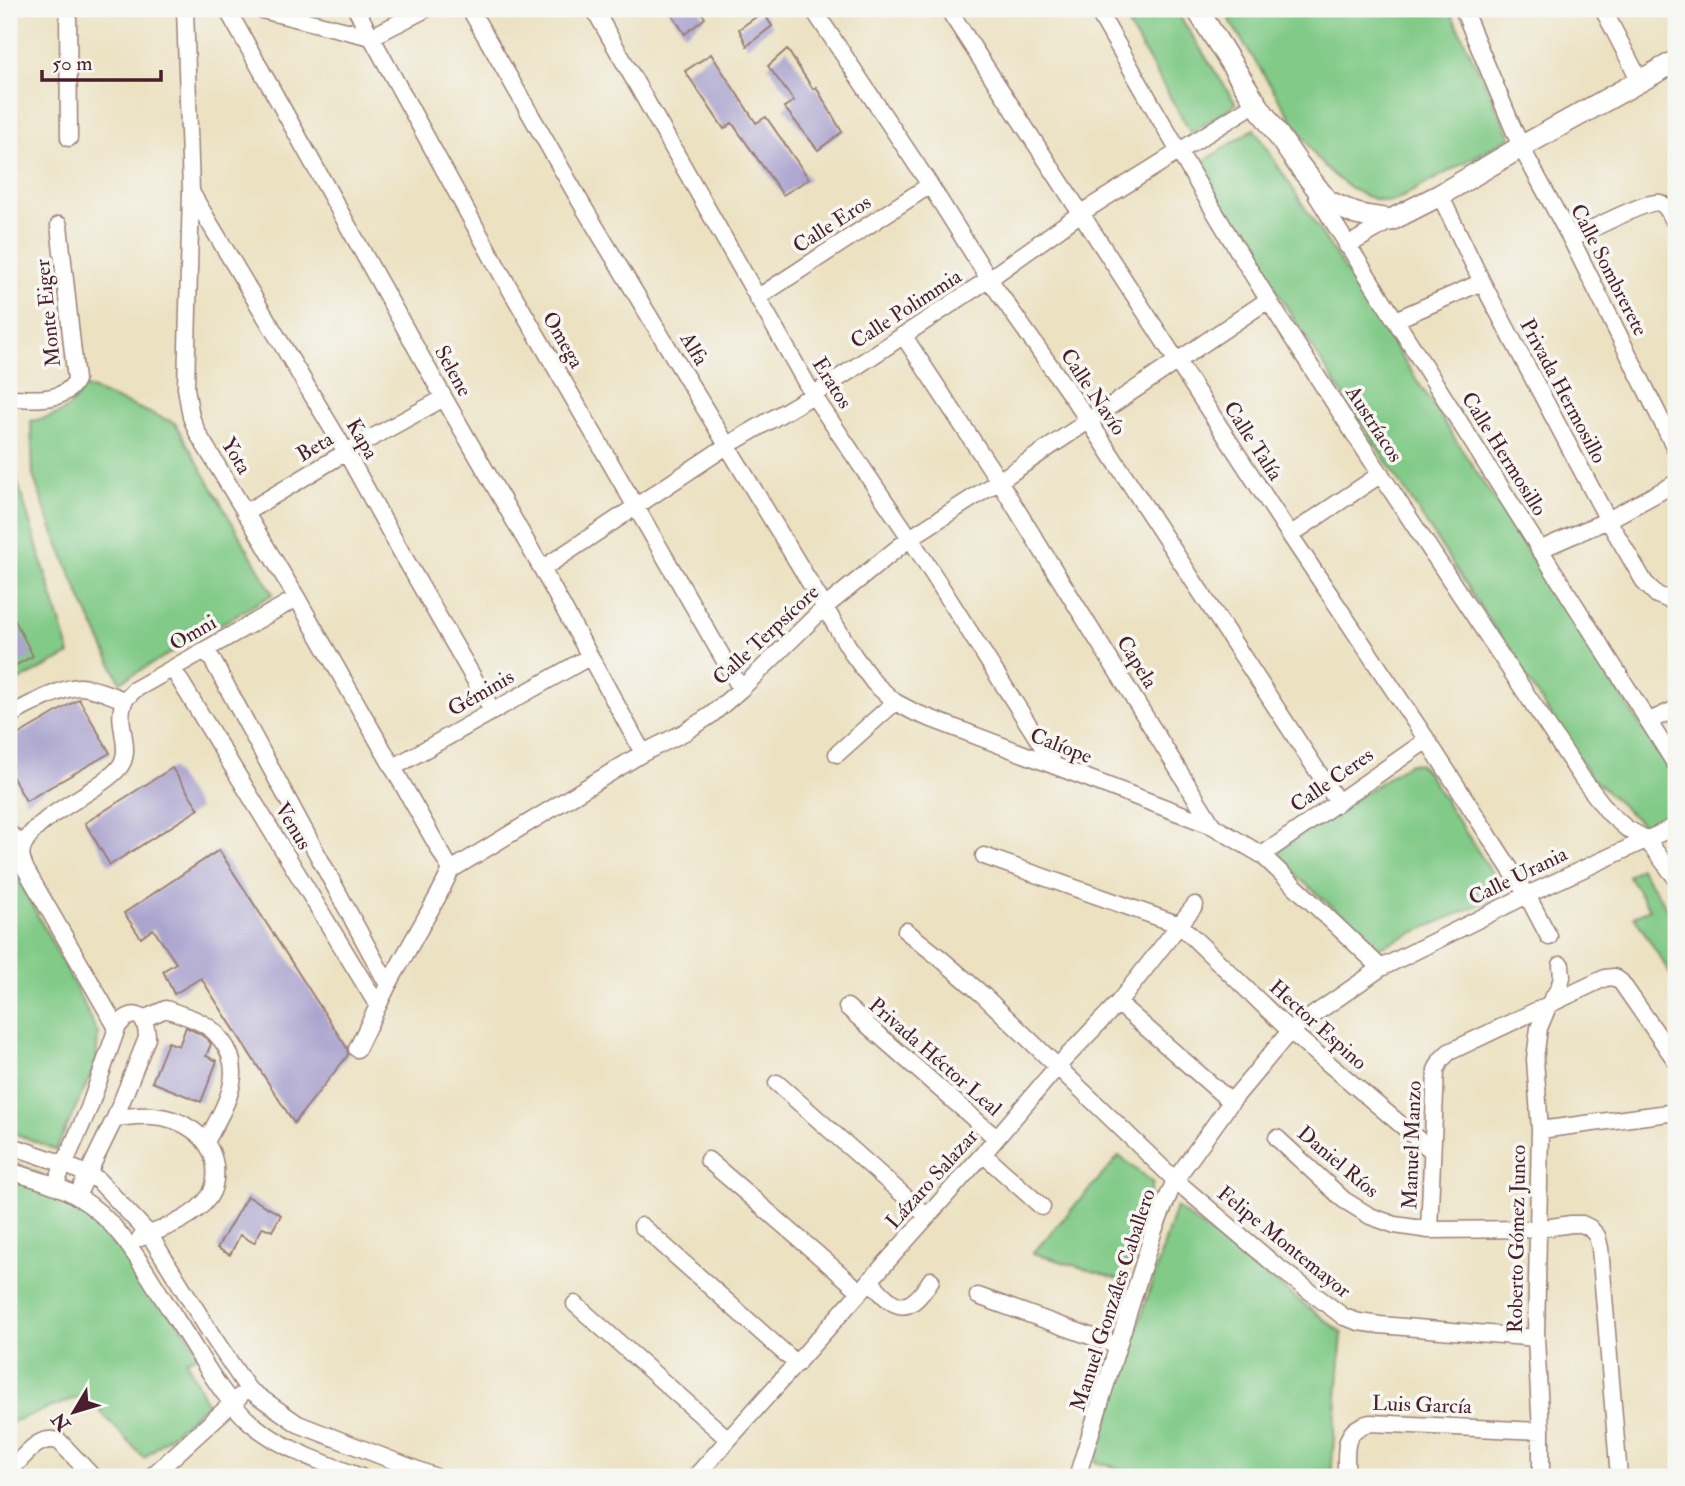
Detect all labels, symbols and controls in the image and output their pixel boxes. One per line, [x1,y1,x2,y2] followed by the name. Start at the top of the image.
[42,38,161,82] scale bar
[52,50,93,77] text: 50 m
[788,189,876,259] street label: Calle Eros
[1564,199,1654,341] street label: Calle Sombrerete
[29,258,67,368] street label: Monte Eiger
[845,263,967,355] street label: Calle Polimmia
[536,307,590,374] street label: Omega
[1514,314,1612,468] street label: Privada Hermosillo
[673,327,715,371] street label: Alfa
[428,341,478,401] street label: Selene
[1054,343,1132,441] street label: Calle Navío
[806,352,858,414] street label: Eratos
[1339,380,1409,467] street label: Austríacos
[1455,387,1553,521] street label: Calle Hermosillo
[1217,396,1289,486] street label: Calle Talía
[340,414,385,464] street label: Kapa
[292,425,339,468] street label: Beta
[215,433,258,480] street label: Yota
[707,579,825,691] street label: Calle Terpsícore
[165,609,222,657] street label: Omni
[1110,631,1164,694] street label: Capela
[443,663,519,723] street label: Géminis
[1026,722,1096,770] street label: Calíope
[1285,741,1379,819] street label: Calle Ceres
[268,797,318,855] street label: Venus
[1464,840,1572,911] street label: Calle Urania
[1263,974,1373,1076] street label: Hector Espino
[863,992,1008,1123] street label: Privada Héctor Leal
[1396,1080,1428,1210] street label: Manuel Manzo
[1292,1120,1384,1204] street label: Daniel Ríos
[880,1123,984,1235] street label: Lázaro Salazar
[1502,1144,1532,1334] street label: Roberto Gómez Junco
[1212,1180,1356,1304] street label: Felipe Montemayor
[1064,1185,1162,1415] street label: Manuel Gonzáles Caballero
[38,1378,108,1448] north arrow
[1372,1390,1473,1420] street label: Luis García
[46,1407,77,1437] text: N

